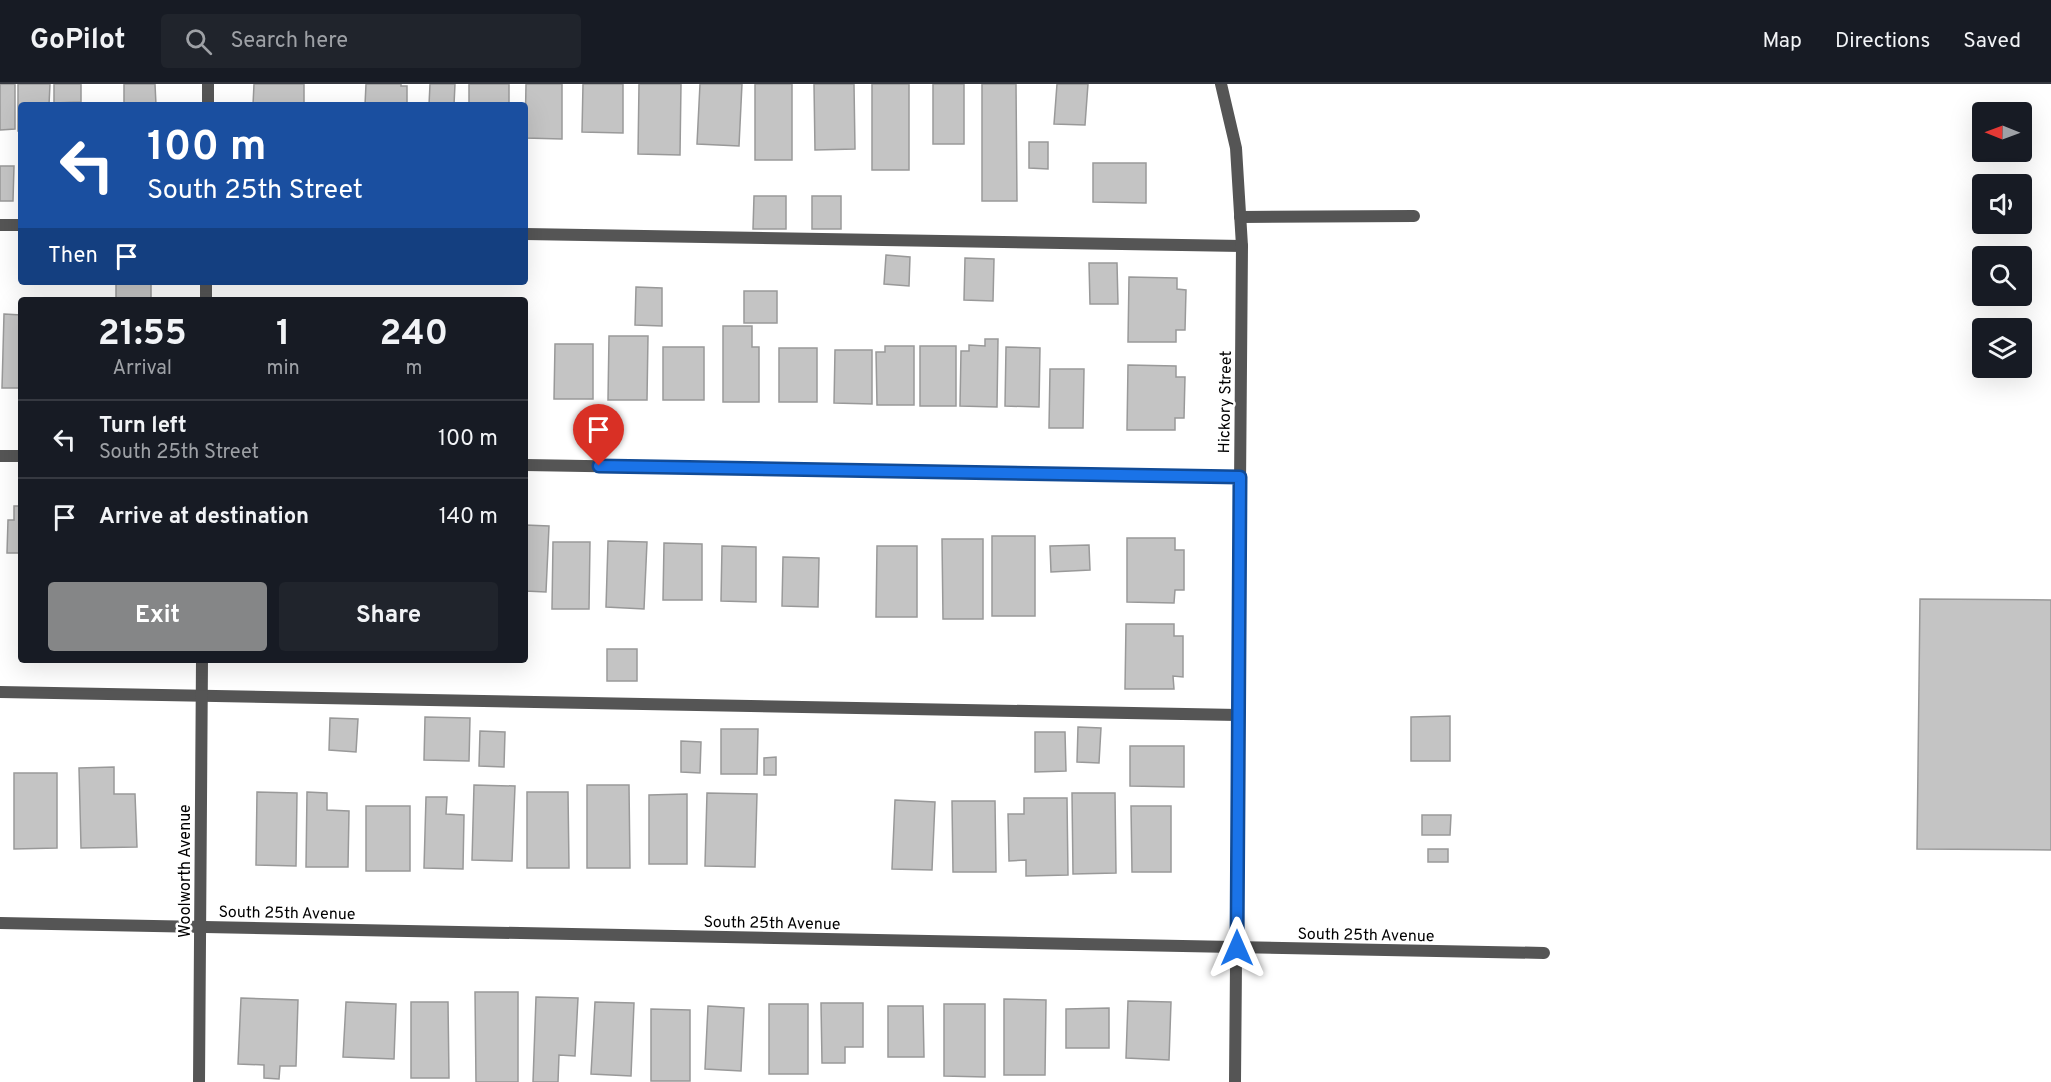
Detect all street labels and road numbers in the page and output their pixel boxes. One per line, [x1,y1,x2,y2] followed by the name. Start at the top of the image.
[1215,350,1237,454] street label: Hickory Street
[176,804,196,938] street label: Woolworth Avenue
[218,903,356,925] street label: South 25th Avenue
[703,913,841,935] street label: South 25th Avenue
[1297,925,1435,947] street label: South 25th Avenue

